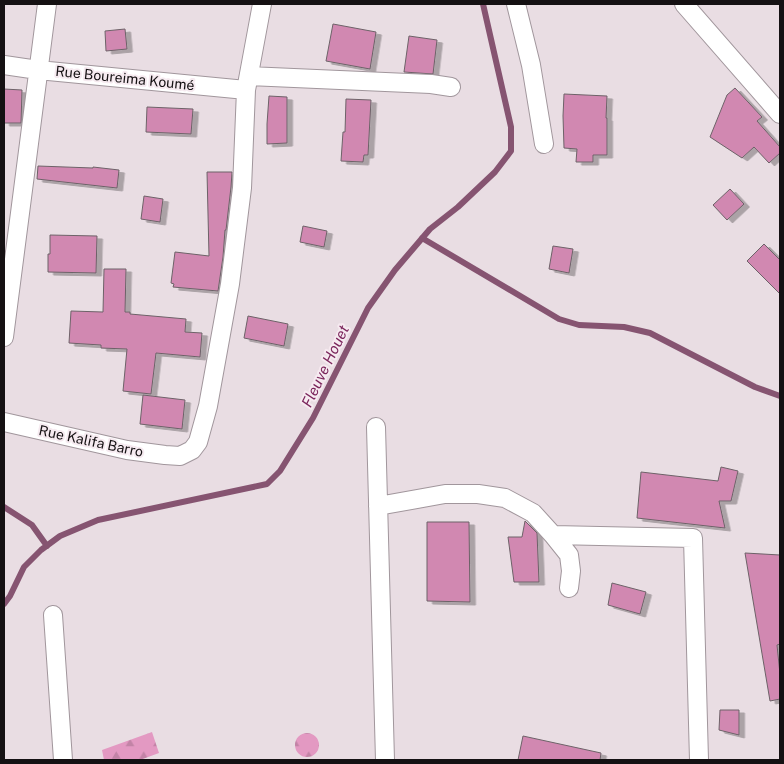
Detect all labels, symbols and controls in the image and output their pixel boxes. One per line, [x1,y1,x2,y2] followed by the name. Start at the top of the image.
[55,63,195,93] street label: Rue Boureima Koumé
[298,322,352,410] water label: Fleuve Houet
[37,422,145,460] street label: Rue Kalifa Barro

